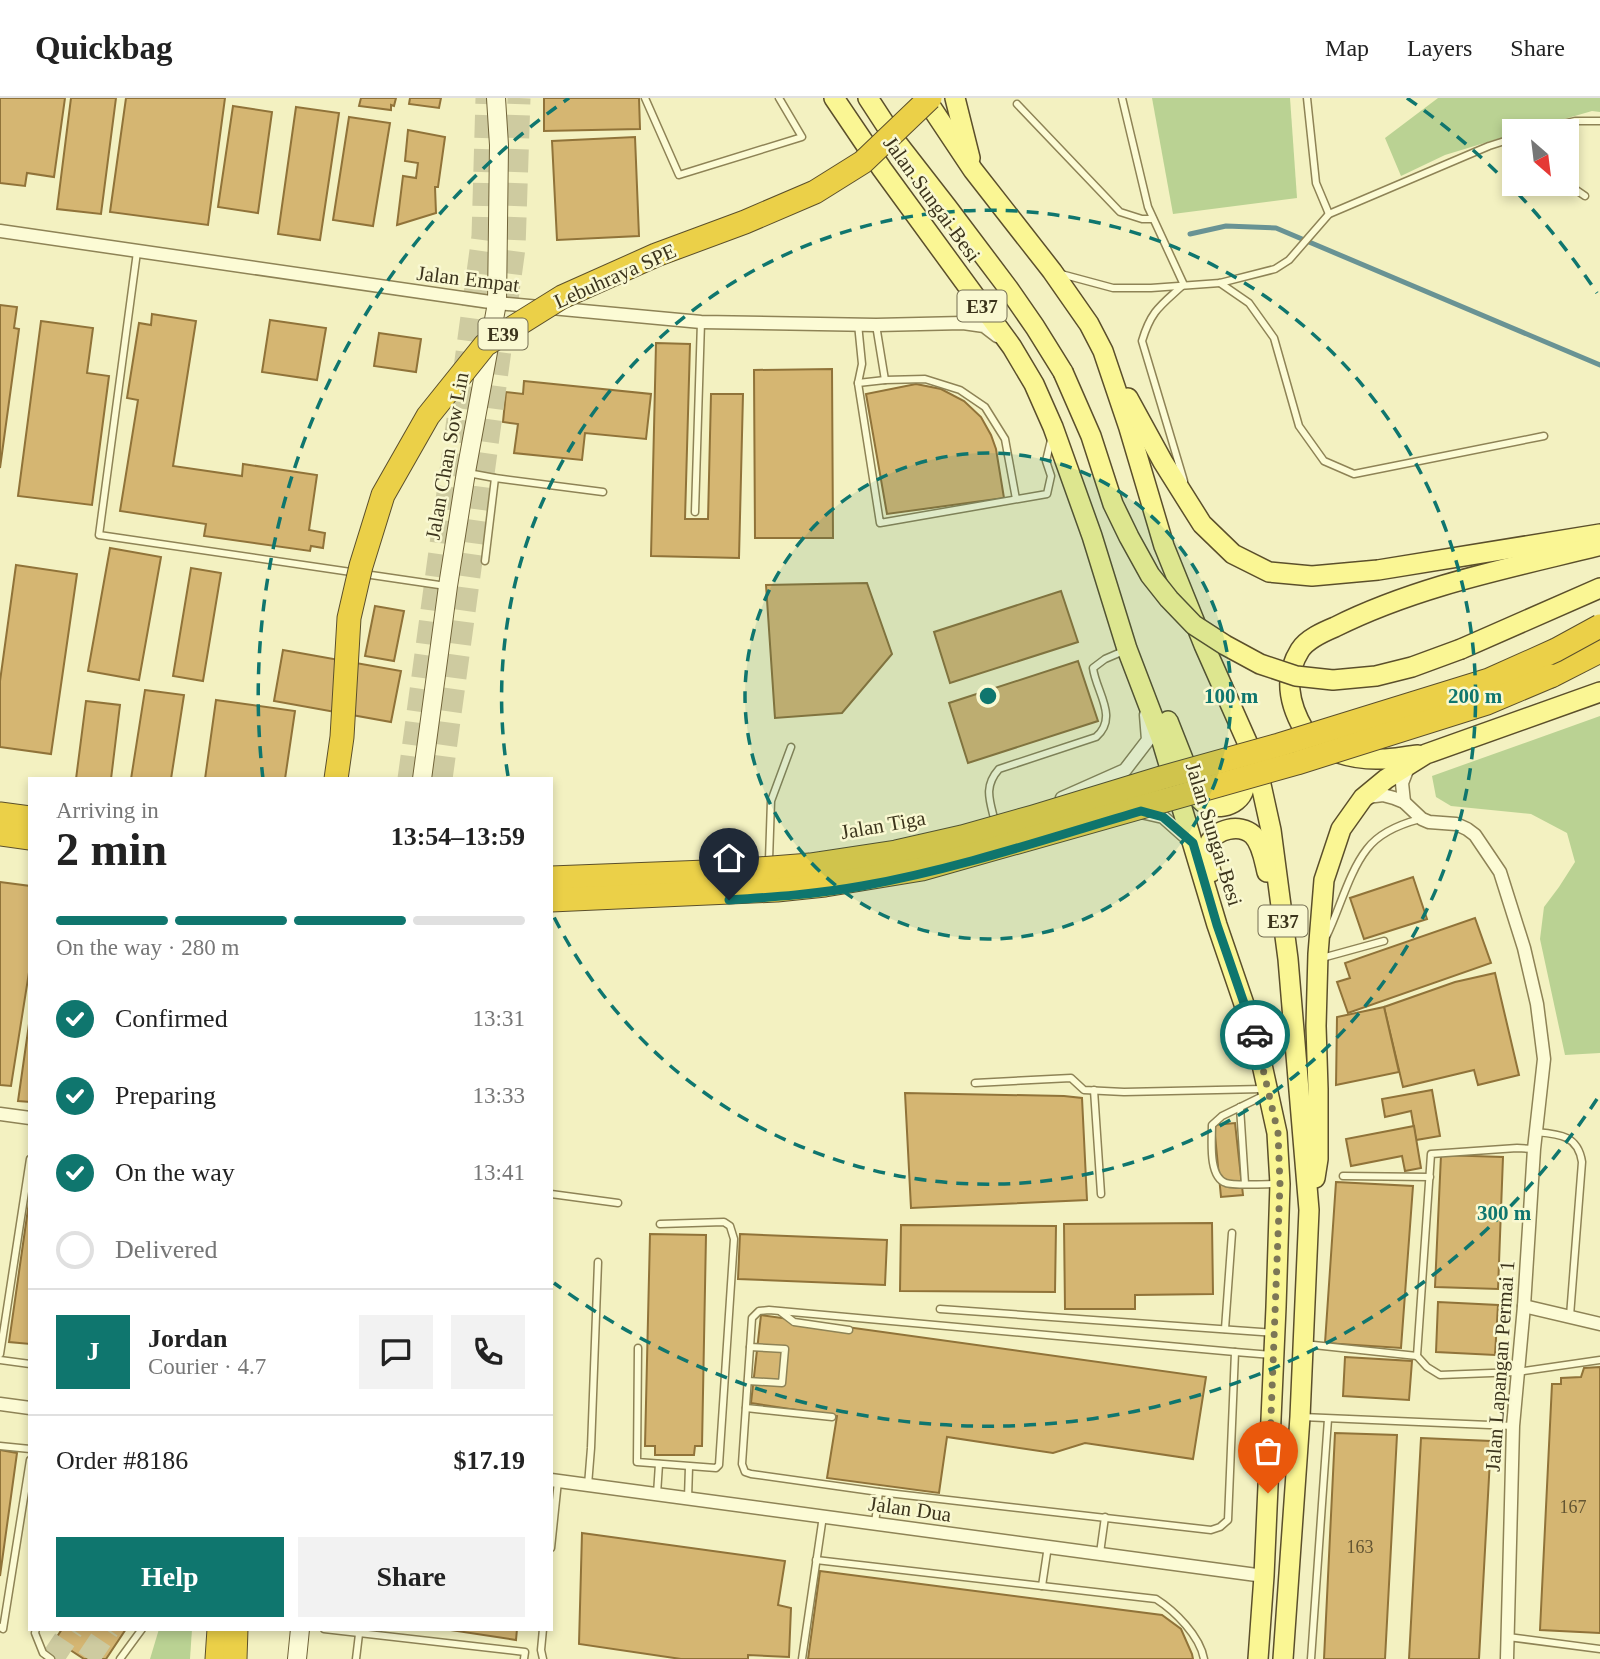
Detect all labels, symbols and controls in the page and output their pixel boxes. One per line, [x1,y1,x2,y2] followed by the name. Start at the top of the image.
[35,30,173,66] text: Quickbag
[1325,35,1369,61] text: Map
[1407,35,1472,61] text: Layers
[1510,35,1565,61] text: Share
[1502,119,1578,196] north arrow
[1502,119,1579,196] map controls
[878,132,986,267] street label: Jalan Sungai Besi
[550,238,680,314] street label: Lebuhraya SPE
[415,261,521,297] street label: Jalan Empat
[958,290,1006,322] road number: E37
[478,318,528,350] road number: E39
[420,370,474,542] street label: Jalan Chan Sow Lin
[976,684,1000,708] centre of rings
[1204,684,1259,708] text: 100 m
[1448,684,1503,708] text: 200 m
[1181,759,1247,909] street label: Jalan Sungai Besi
[56,798,159,823] text: Arriving in
[839,806,928,844] street label: Jalan Tiga
[391,822,525,851] text: 13:54–13:59
[56,824,167,875] text: 2 min
[699,828,759,900] pin
[710,839,748,877] icon: home
[1258,906,1308,936] road number: E37
[56,935,239,960] text: On the way · 280 m
[56,1000,94,1038] icon: check
[1220,1000,1290,1070] courier
[115,1004,228,1033] text: Confirmed
[473,1006,525,1031] text: 13:31
[1236,1016,1274,1054] icon: car
[56,1077,94,1115] icon: check
[115,1081,216,1110] text: Preparing
[473,1083,525,1108] text: 13:33
[56,1154,94,1192] icon: check
[115,1158,235,1187] text: On the way
[473,1160,525,1185] text: 13:41
[1477,1201,1532,1225] text: 300 m
[115,1235,218,1264] text: Delivered
[1481,1260,1519,1472] street label: Jalan Lapangan Permai 1
[359,1315,433,1389] button: chat
[451,1315,525,1389] button: phone
[148,1324,227,1353] text: Jordan
[87,1337,100,1366] text: J
[148,1354,266,1379] text: Courier · 4.7
[1238,1421,1298,1493] pin
[1249,1432,1287,1470] icon: bag
[56,1446,188,1475] text: Order #8186
[454,1446,525,1475] text: $17.19
[867,1491,954,1527] street label: Jalan Dua
[1560,1497,1587,1517] house number: 167
[56,1537,284,1617] button: Help
[298,1537,525,1617] button: Share
[1347,1537,1374,1557] house number: 163

